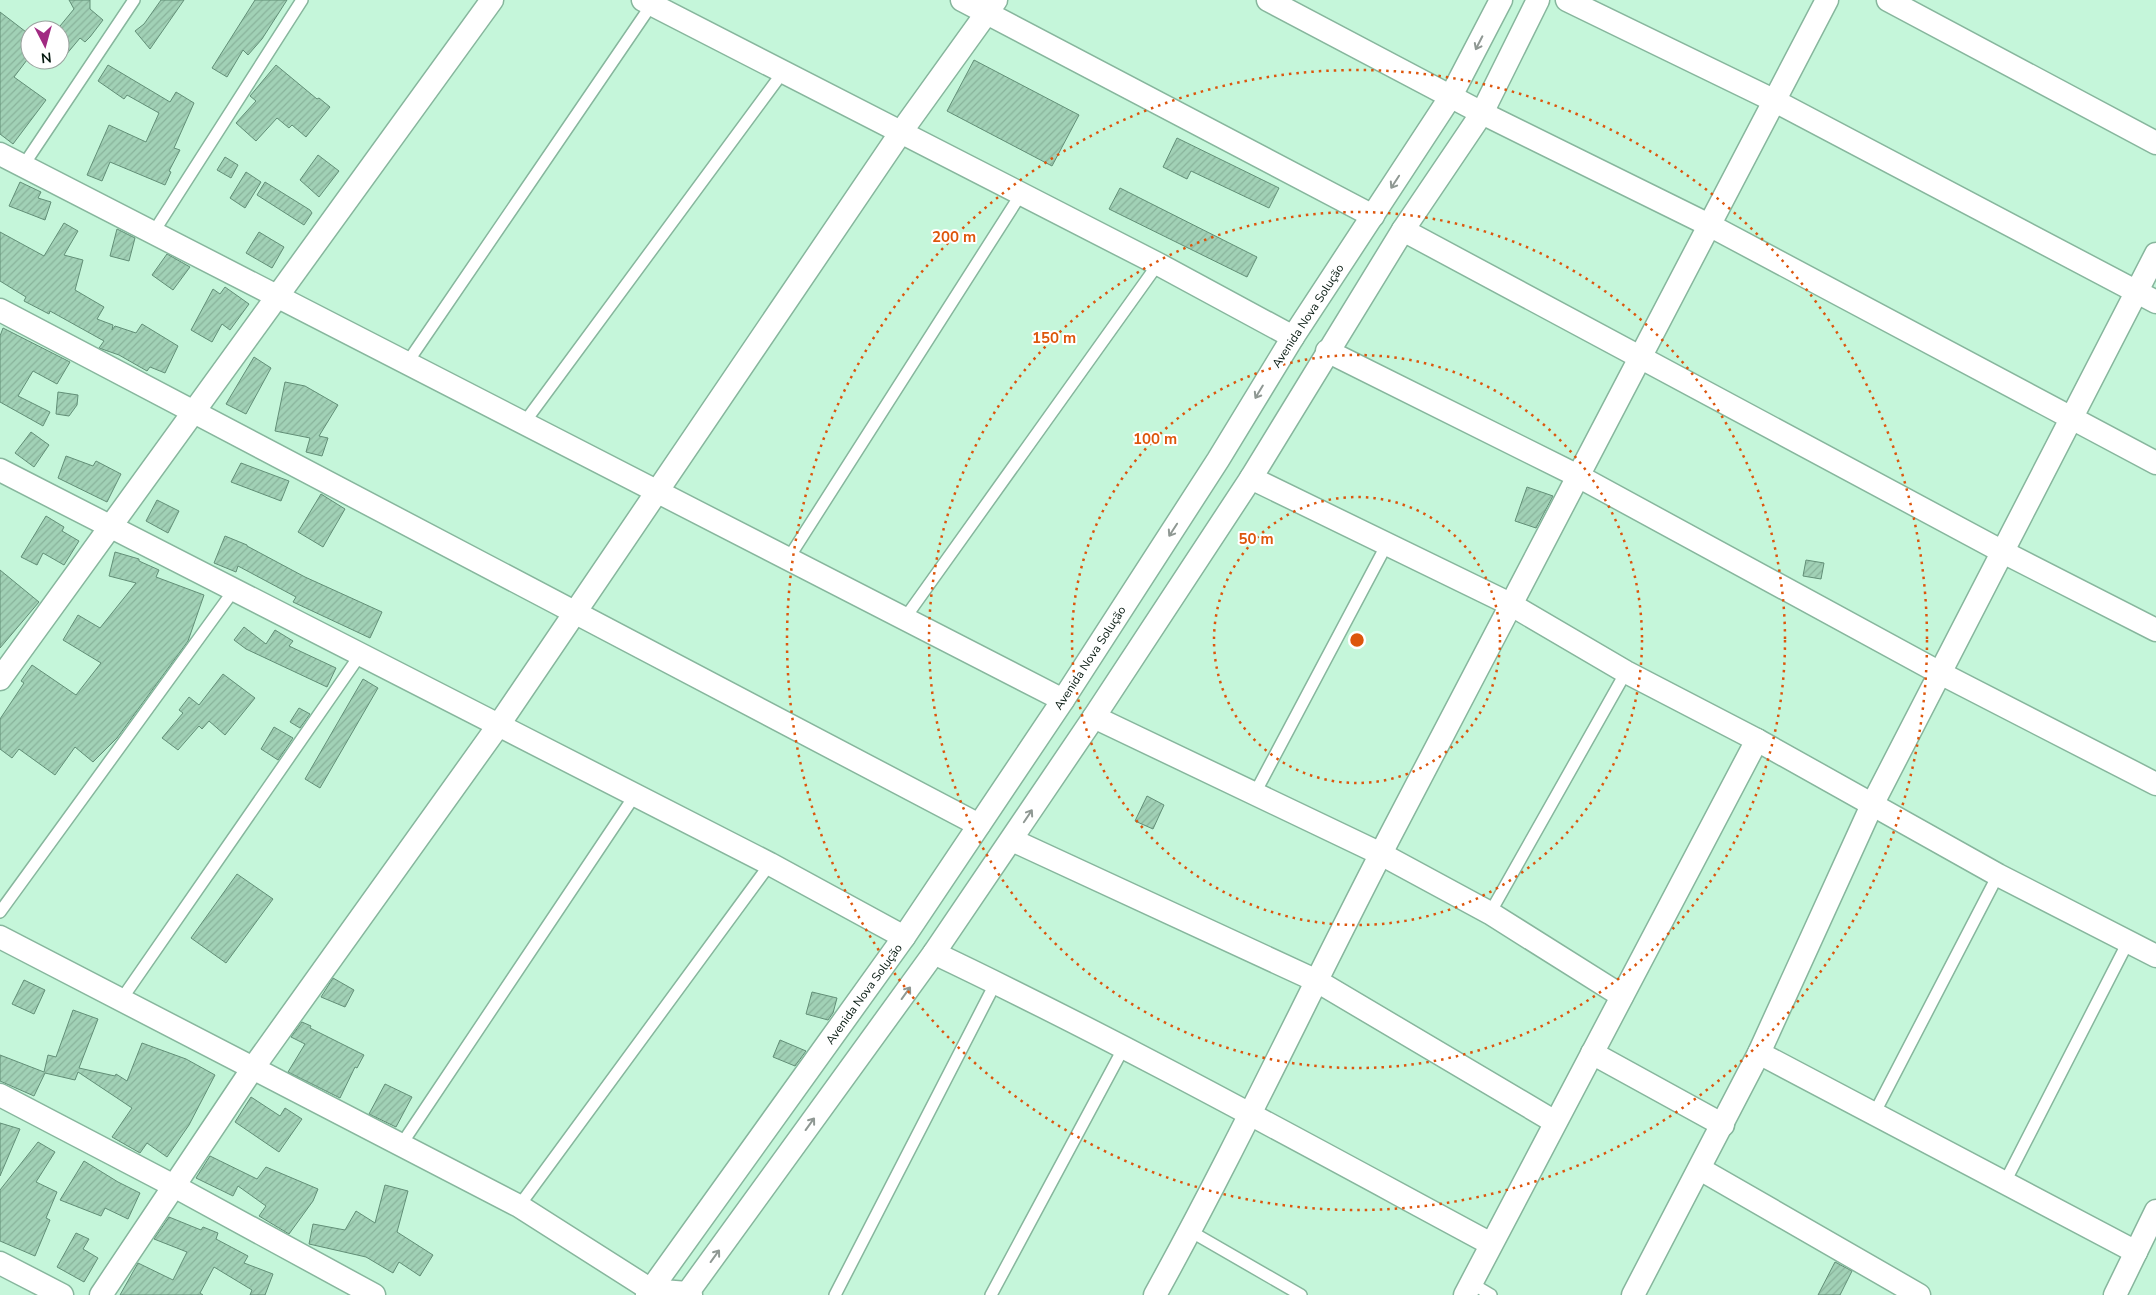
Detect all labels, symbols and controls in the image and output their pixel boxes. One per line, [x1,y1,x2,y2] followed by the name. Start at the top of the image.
[20,20,70,70] north arrow
[1474,36,1484,51] one-way arrow
[40,47,53,67] text: N
[1390,175,1400,189] one-way arrow
[932,227,976,247] text: 200 m
[1268,261,1348,371] street label: Avenida Nova Solução
[1032,328,1076,348] text: 150 m
[1254,385,1264,399] one-way arrow
[1133,429,1177,449] text: 100 m
[1168,522,1178,536] one-way arrow
[1238,529,1274,549] text: 50 m
[1050,603,1130,713] street label: Avenida Nova Solução
[1348,631,1366,649] centre of rings
[1023,809,1033,823] one-way arrow
[822,940,906,1048] street label: Avenida Nova Solução
[900,987,911,1000] one-way arrow
[805,1117,815,1131] one-way arrow
[709,1250,720,1263] one-way arrow

